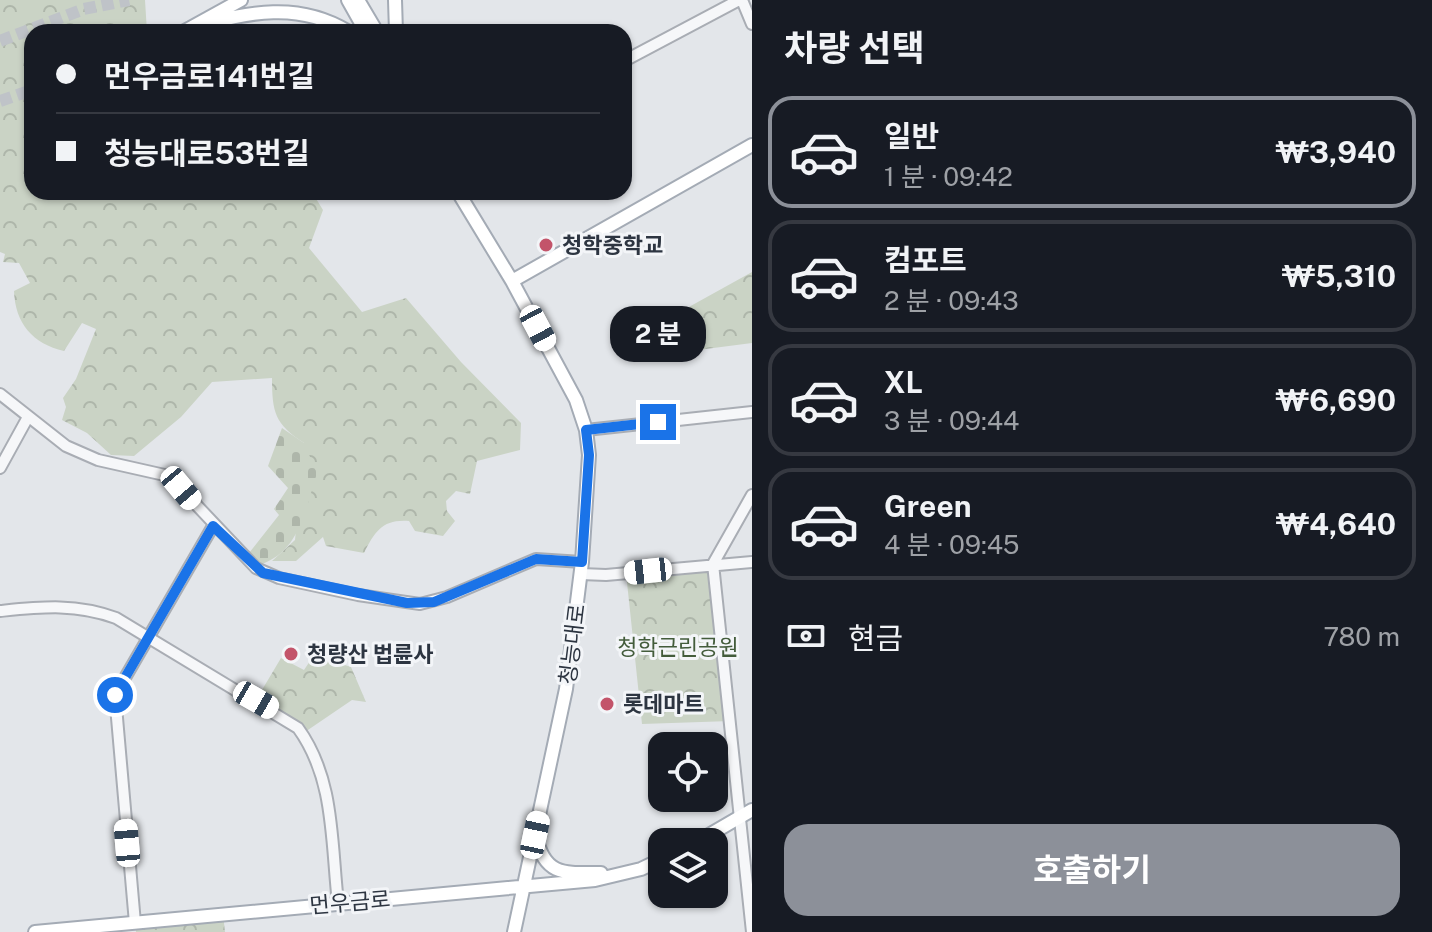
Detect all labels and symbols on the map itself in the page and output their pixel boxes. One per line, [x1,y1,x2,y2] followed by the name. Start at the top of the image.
[562,232,663,258] place label: 청학중학교
[537,236,555,254] marker: 청학중학교
[516,301,560,355] car
[610,306,706,362] callout: 2 분
[640,404,676,440] route end
[156,462,206,514] car
[623,557,673,585] car
[554,602,590,686] street label: 청능대로
[617,634,739,660] park label: 청학근린공원
[307,641,433,667] place label: 청량산 법륜사
[282,645,300,663] marker: 청량산 법륜사
[97,677,133,713] route start
[229,678,283,722] car
[623,691,704,717] place label: 롯데마트
[598,695,616,713] marker: 롯데마트
[518,809,552,861] car
[113,818,141,868] car
[309,886,391,918] street label: 먼우금로

